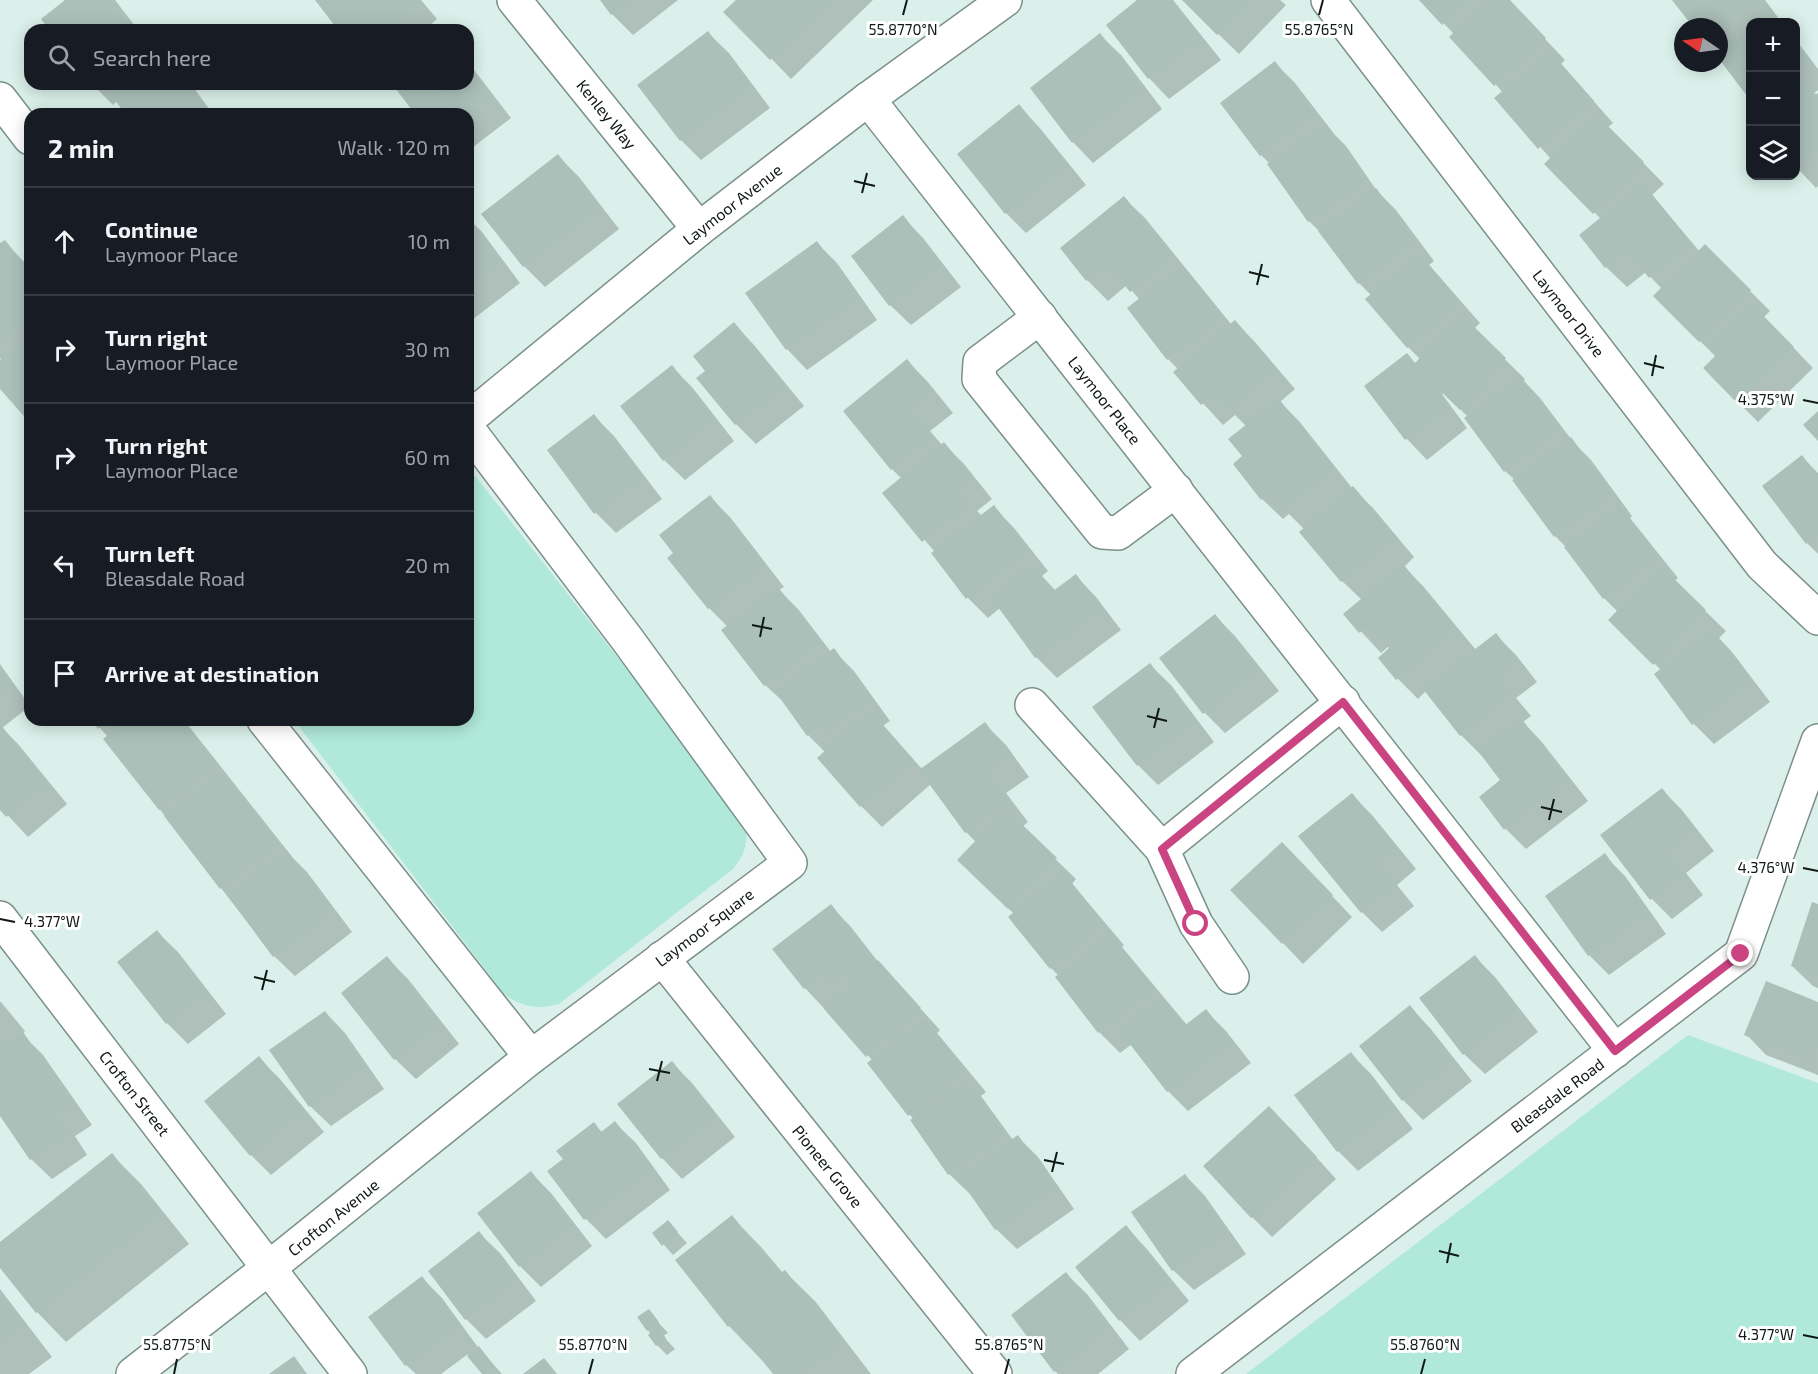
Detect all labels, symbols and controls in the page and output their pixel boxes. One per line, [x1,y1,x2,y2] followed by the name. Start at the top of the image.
[1674,18,1728,72] north arrow
[1746,18,1800,180] map controls
[1746,18,1800,72] button: +
[868,20,938,38] text: 55.8770°N
[1285,20,1353,38] text: 55.8765°N
[24,24,474,90] search box
[45,41,78,74] icon: search
[93,44,211,70] text: Search here
[1746,72,1800,126] button: −
[573,75,641,153] street label: Kenley Way
[1746,126,1800,180] button: layers
[48,132,114,163] text: 2 min
[338,135,450,159] text: Walk · 120 m
[679,159,785,249] street label: Laymoor Avenue
[105,216,198,242] text: Continue
[48,225,81,258] icon: ahead
[408,229,450,253] text: 10 m
[105,242,238,266] text: Laymoor Place
[1529,266,1609,360] street label: Laymoor Drive
[105,324,207,350] text: Turn right
[48,333,81,366] icon: right
[405,337,450,361] text: 30 m
[105,350,238,374] text: Laymoor Place
[1065,352,1145,448] street label: Laymoor Place
[1738,390,1794,408] text: 4.375°W
[105,432,207,458] text: Turn right
[48,441,81,474] icon: right
[405,445,450,469] text: 60 m
[105,458,238,482] text: Laymoor Place
[105,540,194,566] text: Turn left
[48,549,81,582] icon: left
[405,553,450,577] text: 20 m
[105,566,245,590] text: Bleasdale Road
[48,657,81,690] icon: arrive
[105,660,319,686] text: Arrive at destination
[1738,858,1794,876] text: 4.376°W
[651,884,757,970] street label: Laymoor Square
[1182,910,1208,936] route start
[24,912,80,930] text: 4.377°W
[1727,940,1753,966] route end
[96,1047,174,1139] street label: Crofton Street
[1507,1054,1607,1136] street label: Bleasdale Road
[789,1121,867,1211] street label: Pioneer Grove
[284,1174,382,1260] street label: Crofton Avenue
[1738,1325,1794,1343] text: 4.377°W
[143,1335,211,1353] text: 55.8775°N
[558,1335,628,1353] text: 55.8770°N
[975,1335,1043,1353] text: 55.8765°N
[1390,1335,1460,1353] text: 55.8760°N

